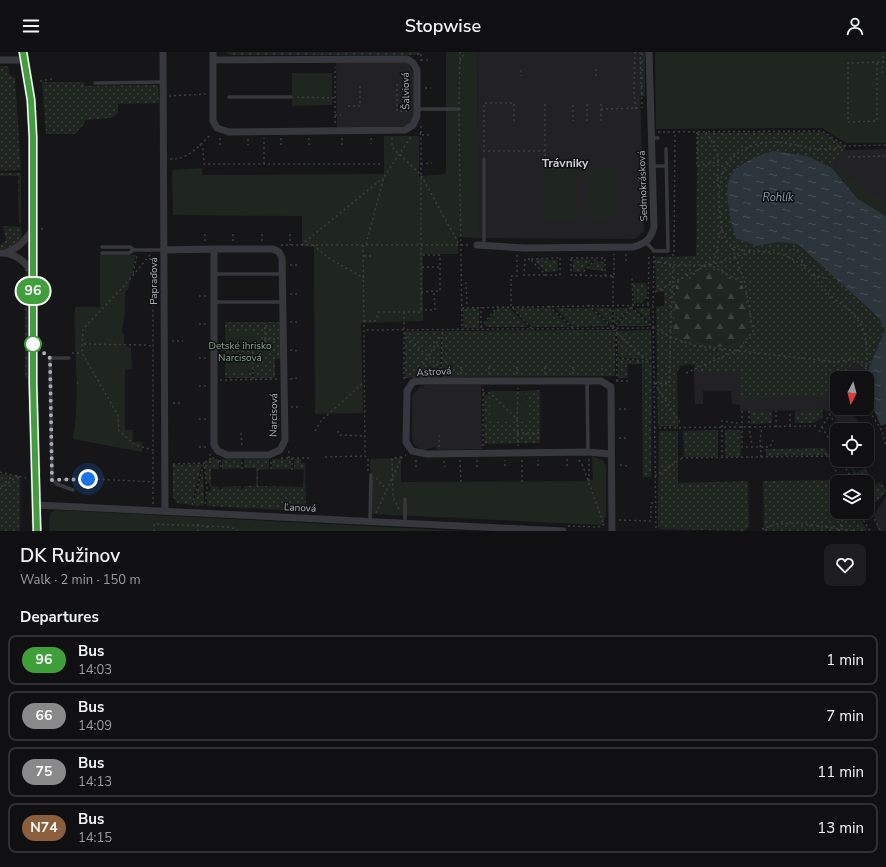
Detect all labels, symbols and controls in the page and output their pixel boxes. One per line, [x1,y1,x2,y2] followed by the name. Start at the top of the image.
[405,14,481,38] text: Stopwise
[20,15,42,37] icon: menu
[844,15,866,37] icon: person
[399,72,413,110] street label: Šalviová
[635,150,651,222] street label: Sedmokrásková
[542,155,589,171] district label: Trávniky
[762,190,794,205] water label: Rohlík
[147,257,161,305] street label: Papraďová
[15,278,51,304] line badge: 96
[25,281,41,300] text: 96
[24,335,42,353] unlabelled marker
[209,339,272,365] park label: Detské ihrisko Narcisová
[416,364,452,380] street label: Astrová
[830,371,874,415] north arrow
[830,371,874,519] map controls
[267,393,281,437] street label: Narcisová
[830,423,874,467] button: locate
[78,469,98,489] your location
[830,475,874,519] button: layers
[284,500,316,516] street label: Ľanová
[20,543,120,569] text: DK Ružinov
[824,544,866,586] button: heart
[20,571,141,589] text: Walk · 2 min · 150 m
[20,607,99,627] text: Departures
[78,641,104,661] text: Bus
[36,650,52,669] text: 96
[826,650,864,670] text: 1 min
[78,661,112,679] text: 14:03
[78,697,104,717] text: Bus
[36,706,52,725] text: 66
[826,706,864,726] text: 7 min
[78,717,112,735] text: 14:09
[78,753,104,773] text: Bus
[36,762,52,781] text: 75
[817,762,864,782] text: 11 min
[78,773,112,791] text: 14:13
[78,809,104,829] text: Bus
[30,818,58,837] text: N74
[817,818,864,838] text: 13 min
[78,829,112,847] text: 14:15

